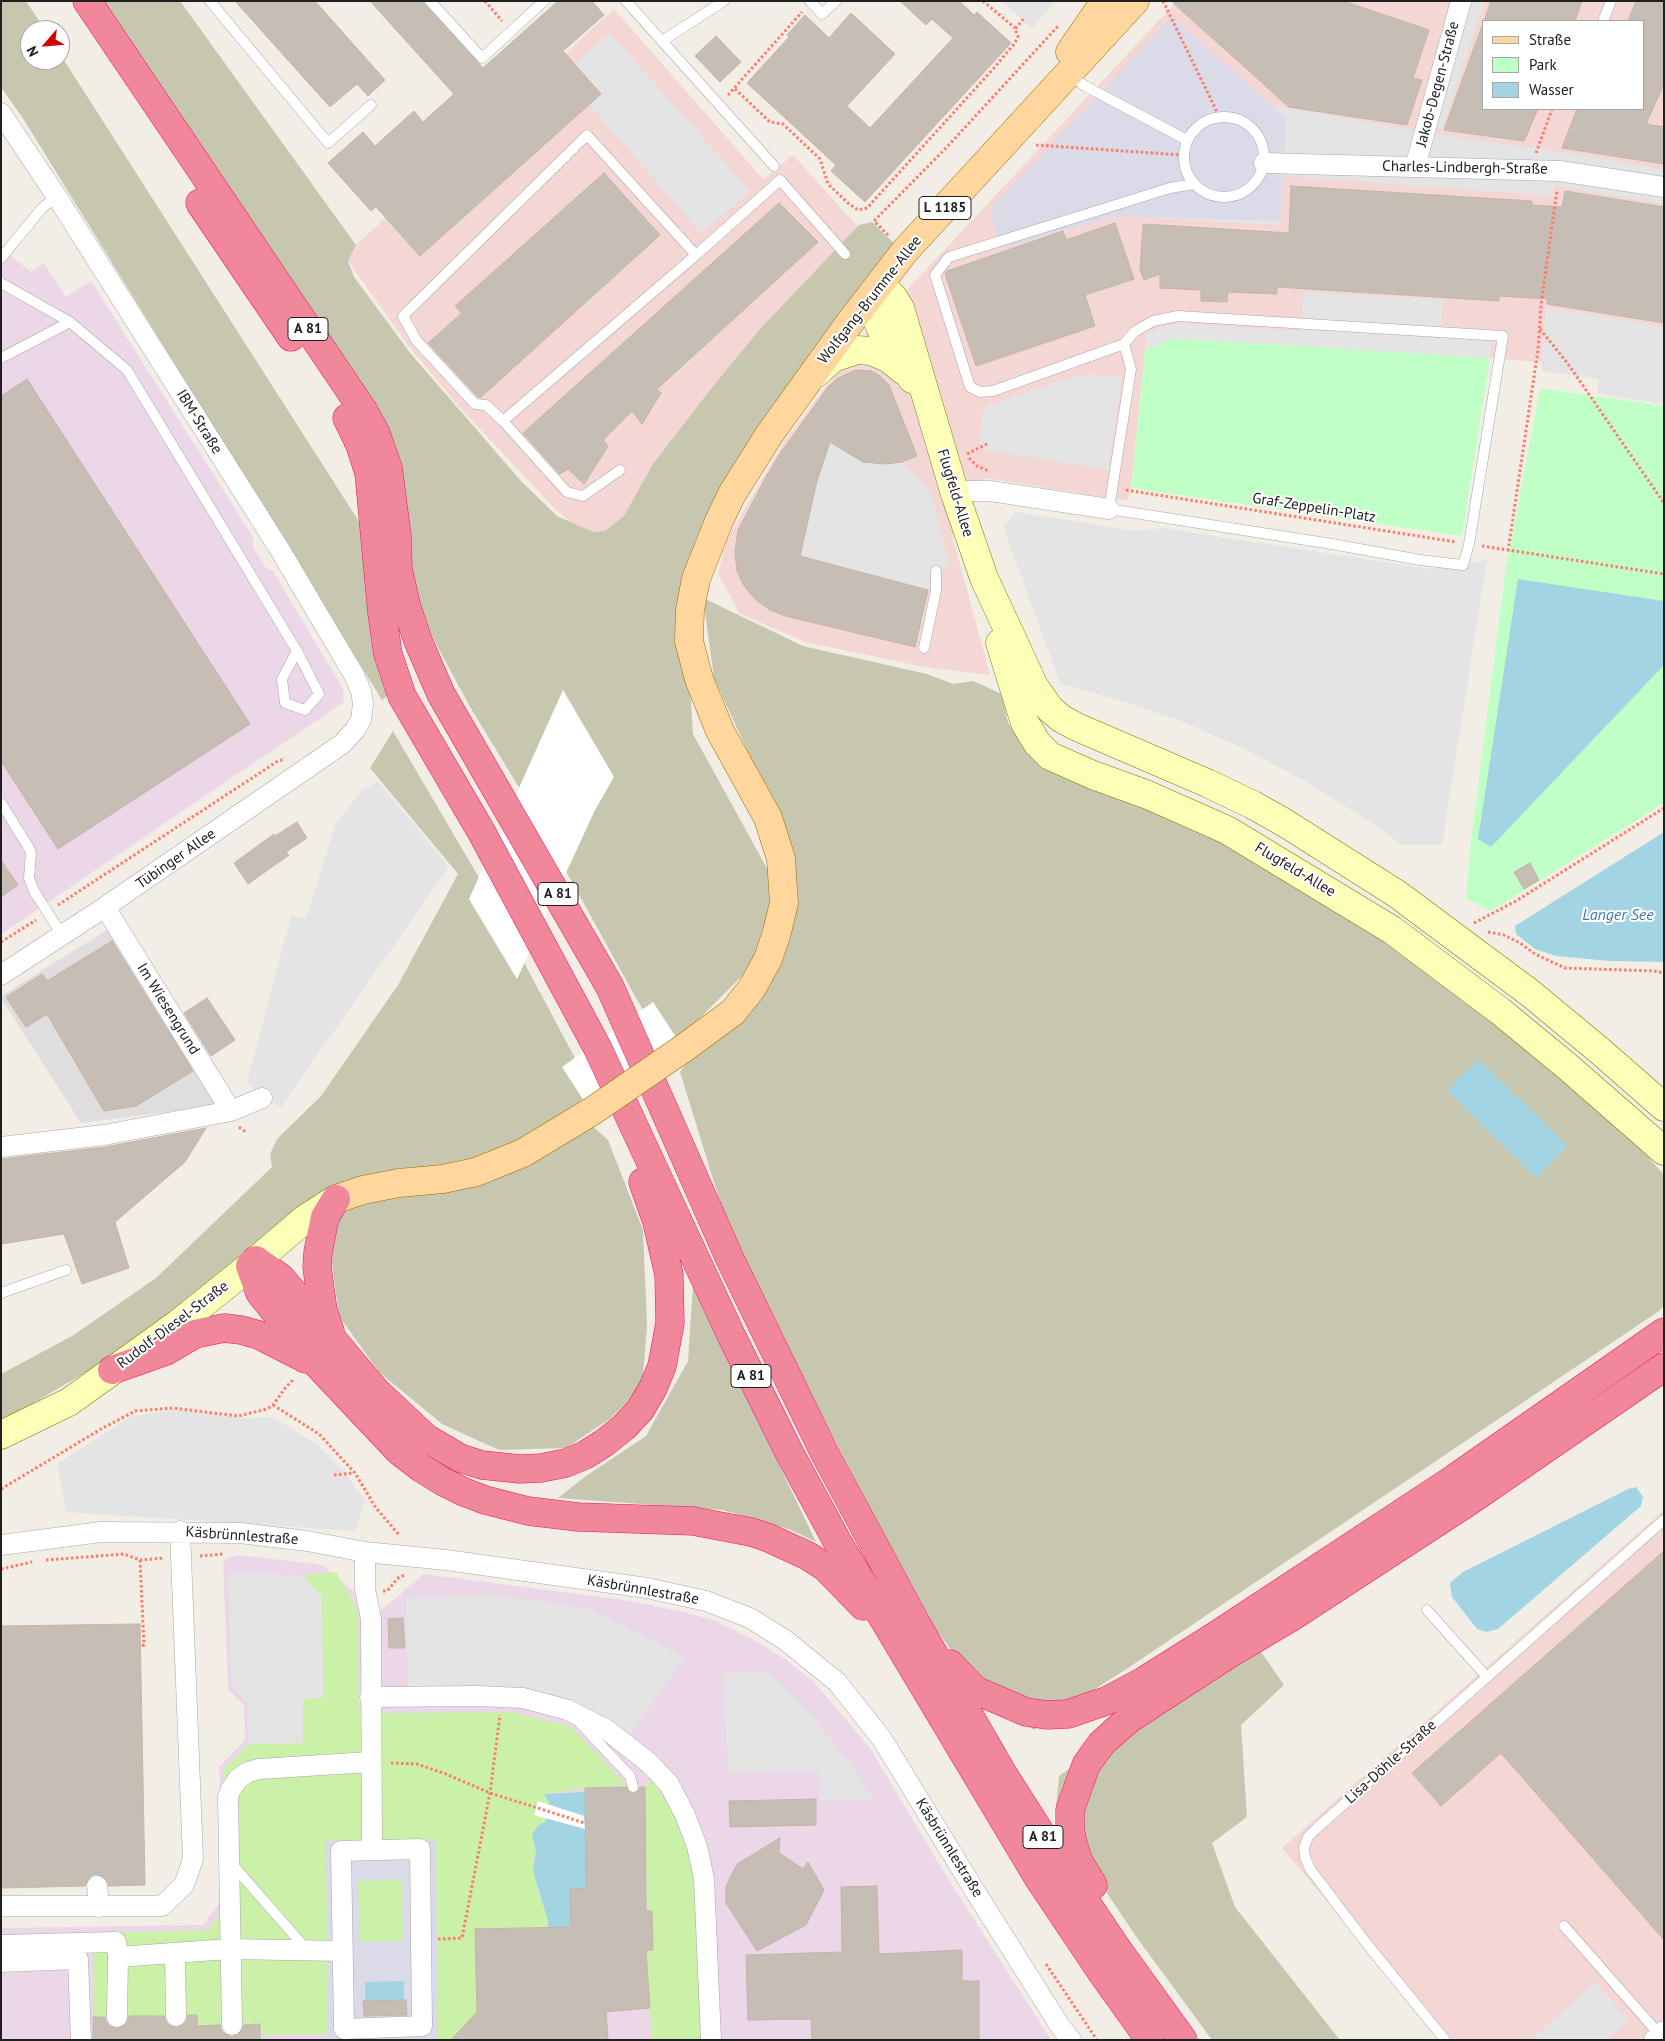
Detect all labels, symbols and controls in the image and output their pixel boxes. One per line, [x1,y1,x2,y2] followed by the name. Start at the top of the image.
[1413,19,1463,149] street label: Jakob-Degen-Straße
[20,20,70,70] north arrow
[1482,20,1645,110] legend
[1529,30,1571,49] text: Straße
[22,43,43,60] text: N
[1529,55,1557,74] text: Park
[1529,80,1574,99] text: Wasser
[1382,158,1548,178] street label: Charles-Lindbergh-Straße
[919,197,971,220] road number: L 1185
[814,232,926,368] street label: Wolfgang-Brumme-Allee
[288,318,328,340] road number: A 81
[172,386,226,458] street label: IBM-Straße
[933,447,977,539] street label: Flugfeld-Allee
[1251,489,1377,527] street label: Graf-Zeppelin-Platz
[133,825,219,893] street label: Tübinger Allee
[1251,839,1339,901] street label: Flugfeld-Allee
[538,882,578,906] road number: A 81
[1582,905,1654,925] water label: Langer See
[133,960,203,1058] street label: Im Wiesengrund
[114,1277,232,1373] street label: Rudolf-Diesel-Straße
[731,1364,771,1388] road number: A 81
[185,1523,299,1549] street label: Käsbrünnlestraße
[586,1571,700,1609] street label: Käsbrünnlestraße
[1342,1716,1440,1808] street label: Lisa-Döhle-Straße
[911,1795,987,1901] street label: Käsbrünnlestraße
[1023,1825,1063,1848] road number: A 81

